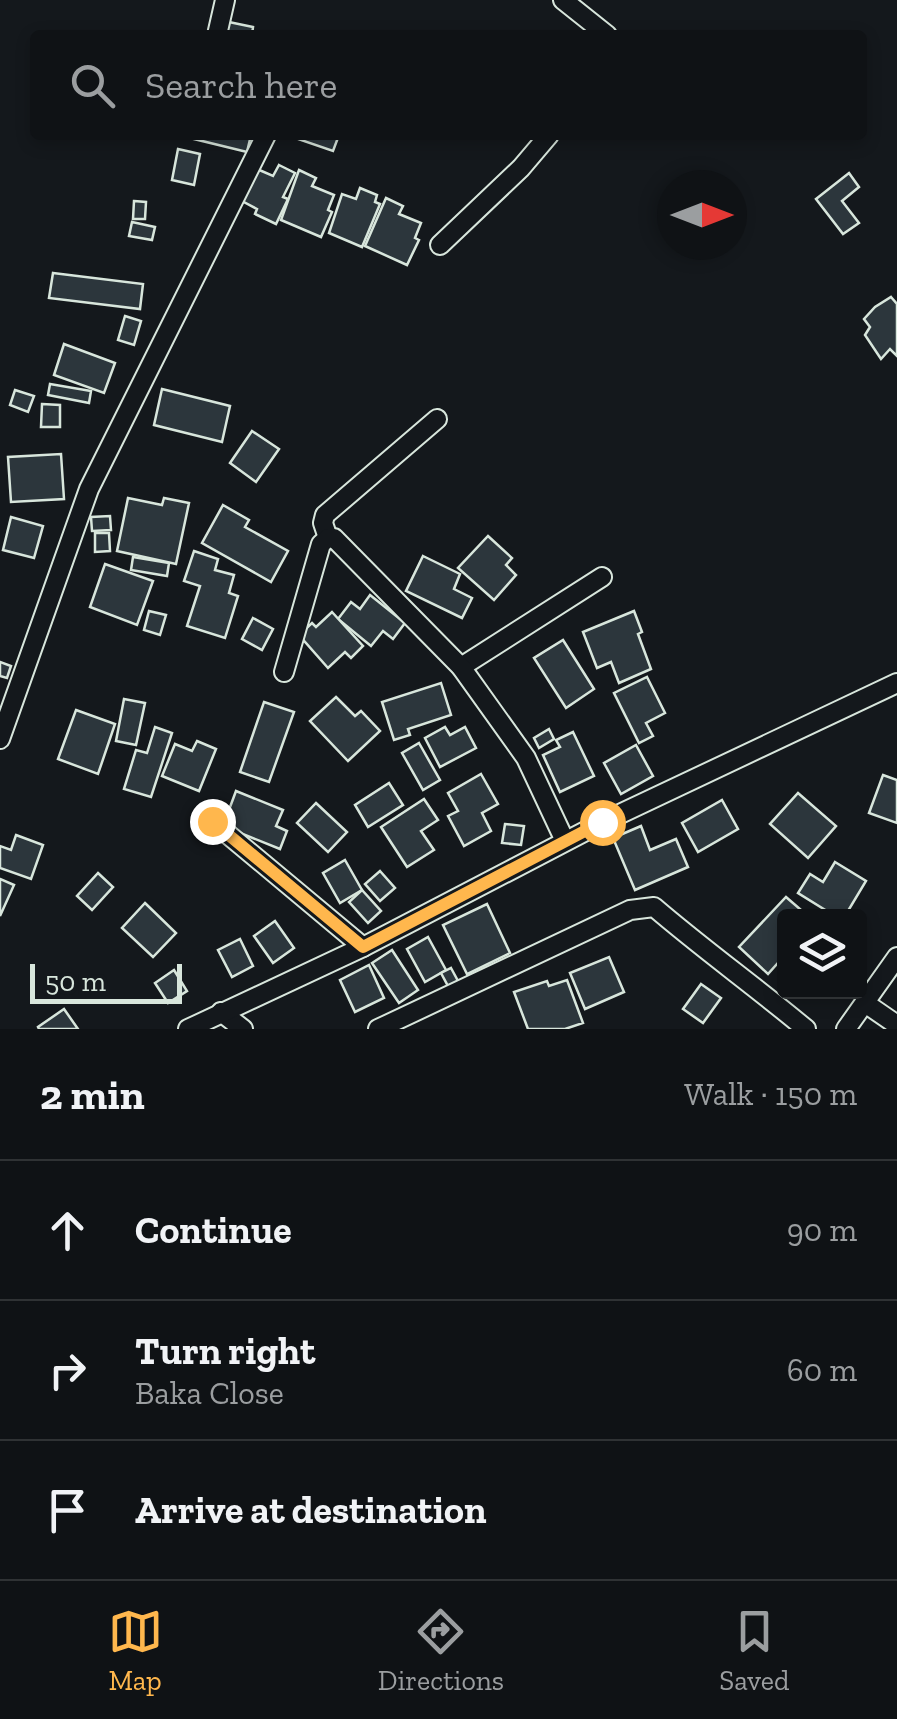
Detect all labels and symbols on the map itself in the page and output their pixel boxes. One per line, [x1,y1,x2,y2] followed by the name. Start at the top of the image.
[657,170,747,260] north arrow
[190,799,236,845] route end
[580,800,626,846] route start
[30,959,182,1004] scale bar

